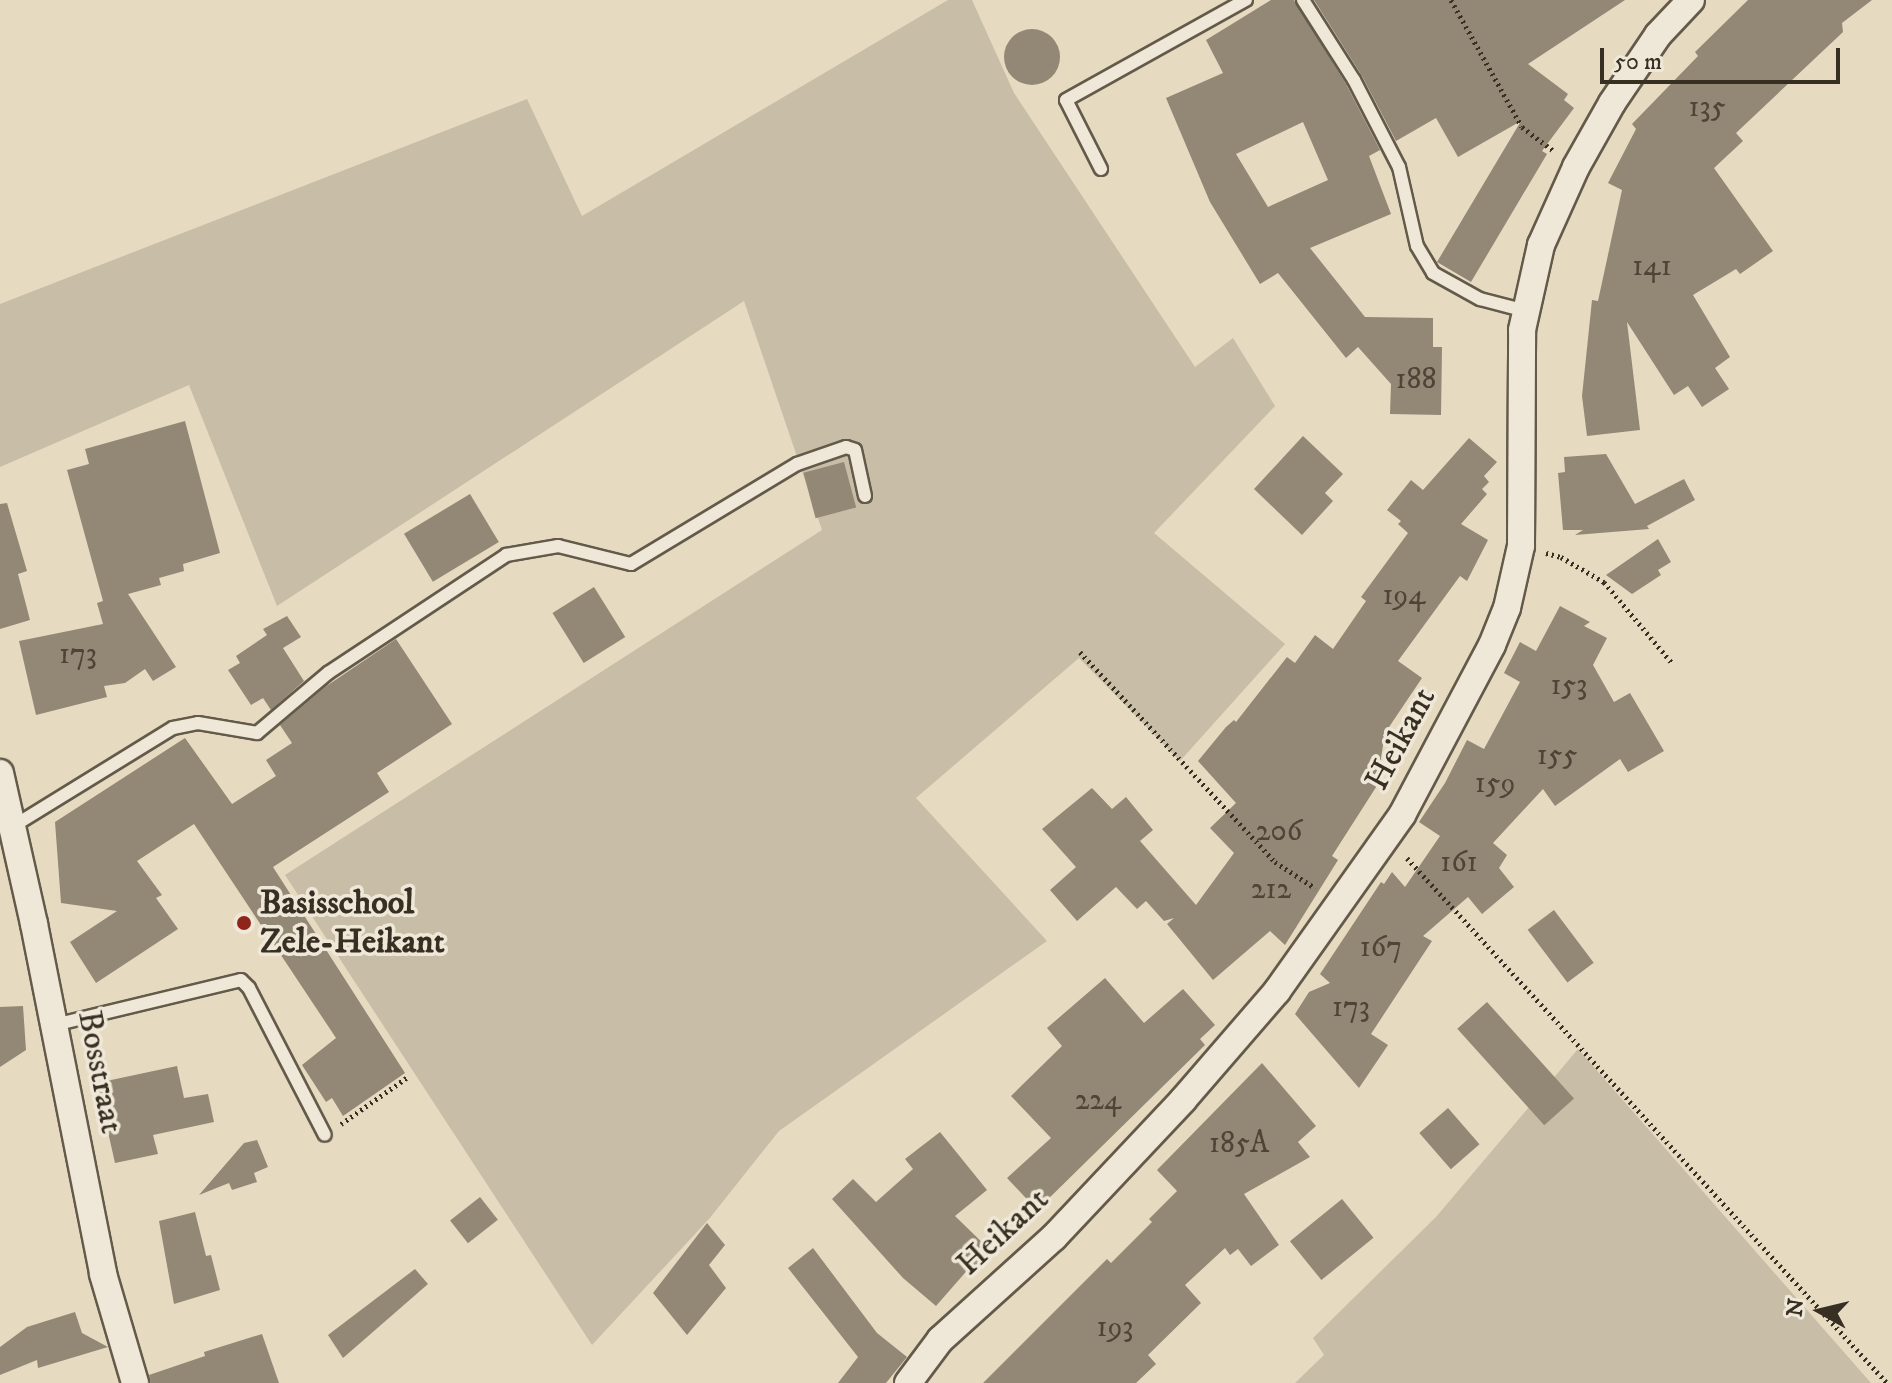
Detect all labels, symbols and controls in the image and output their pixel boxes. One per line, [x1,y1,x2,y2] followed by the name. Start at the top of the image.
[1604,32,1844,82] scale bar
[1614,47,1662,77] text: 50 m
[1688,90,1726,126] house number: 135
[1632,249,1672,285] house number: 141
[1395,362,1437,398] house number: 188
[1382,578,1426,614] house number: 194
[59,637,97,673] house number: 173
[1551,668,1587,704] house number: 153
[1357,681,1445,797] street label: Heikant
[1537,738,1577,774] house number: 155
[1475,766,1515,802] house number: 159
[1256,814,1302,850] house number: 206
[1440,845,1478,881] house number: 161
[1251,872,1291,908] house number: 212
[260,883,445,962] place label: Basisschool Zele-Heikant
[235,914,253,932] marker: Basisschool Zele-Heikant
[1360,930,1402,966] house number: 167
[1332,990,1370,1026] house number: 173
[68,1007,132,1137] street label: Bosstraat
[1075,1083,1121,1119] house number: 224
[1209,1126,1269,1162] house number: 185A
[949,1179,1057,1285] street label: Heikant
[1780,1271,1860,1351] north arrow
[1781,1297,1810,1318] text: N
[1096,1310,1134,1346] house number: 193

